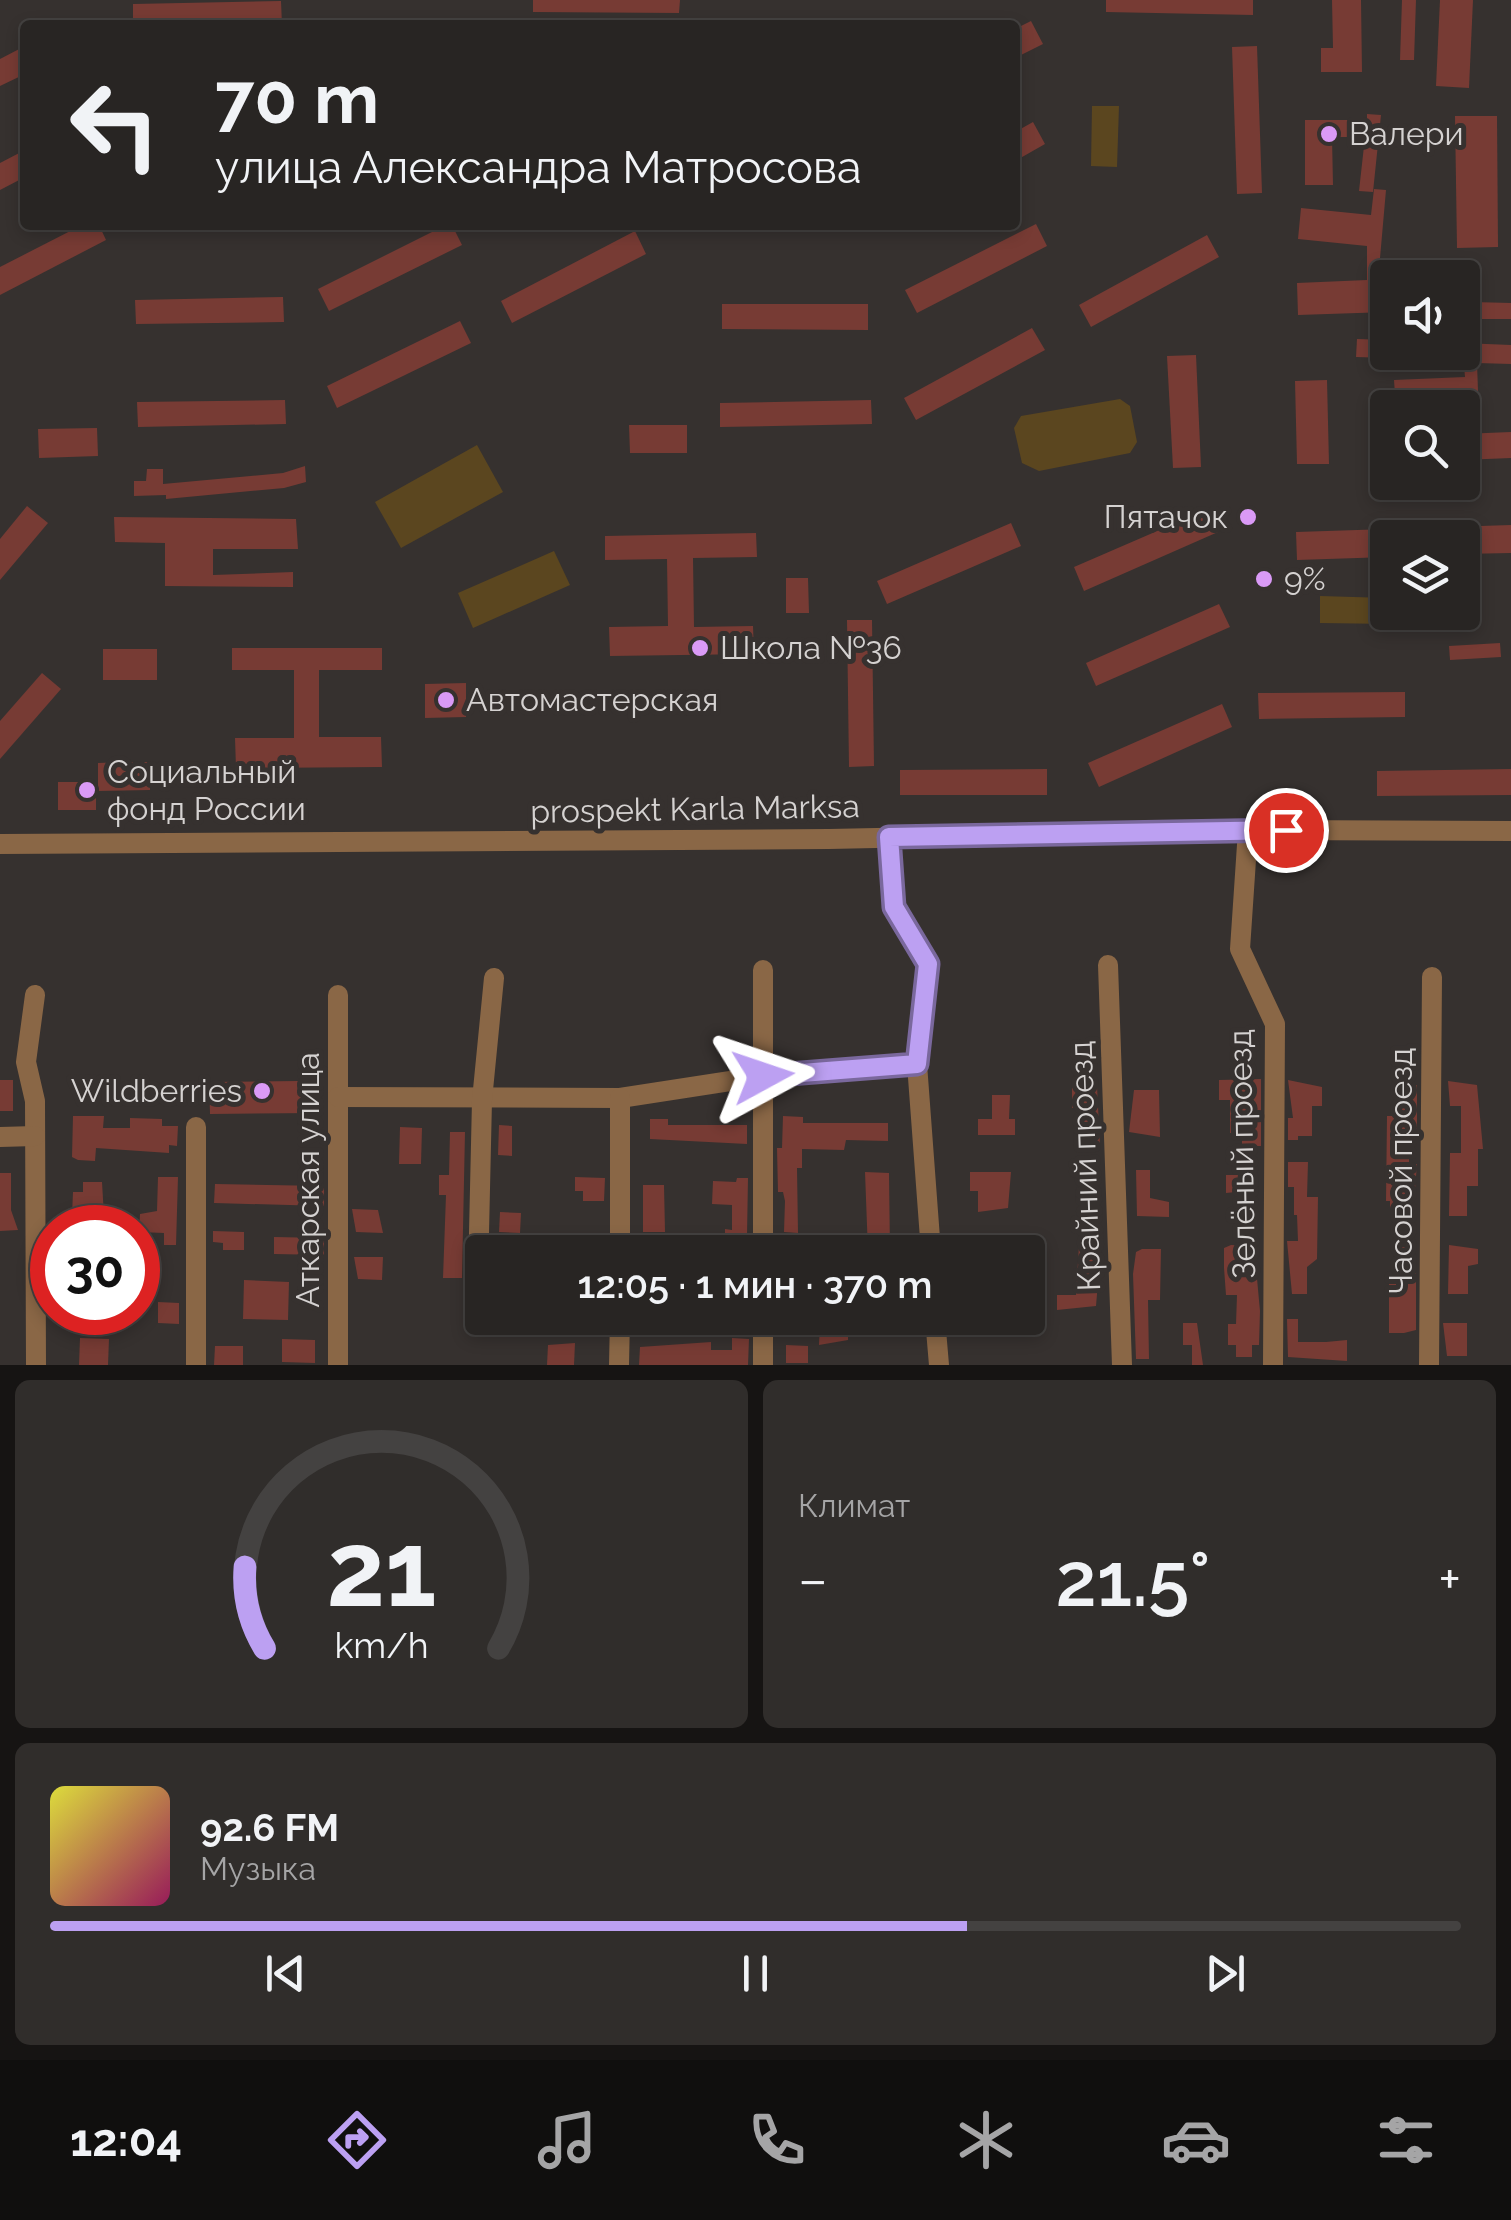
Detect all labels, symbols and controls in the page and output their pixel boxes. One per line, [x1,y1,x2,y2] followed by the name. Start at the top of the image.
[215,57,379,139] text: 70 m
[50,60,180,190] icon: left
[1349,115,1464,152] place label: Валери
[1318,123,1340,145] marker: Валери
[215,141,862,194] text: улица Александра Матросова
[1370,260,1480,630] map controls
[1370,260,1480,370] button: sound
[1370,390,1480,500] button: search
[1104,498,1228,535] place label: Пятачок
[1237,506,1259,528] marker: Пятачок
[1370,520,1480,630] button: layers
[1284,560,1326,597] place label: 9%
[1253,568,1275,590] marker: 9%
[720,629,902,666] place label: Школа №36
[689,637,711,659] marker: Школа №36
[466,681,718,718] place label: Автомастерская
[435,689,457,711] marker: Автомастерская
[107,753,306,827] place label: Социальный фонд России
[76,779,98,801] marker: Социальный фонд России
[530,787,860,830] street label: prospekt Karla Marksa
[1244,788,1329,873] pin
[1259,803,1314,858] icon: arrive
[711,1024,815,1128] position arrow
[1221,1029,1262,1279] street label: Зелёный проезд
[1062,1040,1107,1292] street label: Крайний проезд
[1382,1048,1419,1294] street label: Часовой проезд
[289,1052,326,1308] street label: Аткарская улица
[71,1072,242,1109] place label: Wildberries
[251,1080,273,1102] marker: Wildberries
[30,1205,160,1335] speed limit sign: 30
[577,1262,933,1307] text: 12:05 · 1 мин · 370 m
[798,1487,910,1524] text: Климат
[326,1508,437,1630] text: 21
[1056,1535,1210,1624] text: 21.5°
[798,1547,828,1612] text: −
[1438,1547,1461,1612] text: +
[334,1624,429,1666] text: km/h
[200,1805,339,1850] text: 92.6 FM
[200,1850,316,1887] text: Музыка
[258,1946,313,2001] icon: previous
[728,1946,783,2001] icon: pause
[1198,1946,1253,2001] icon: next
[322,2105,392,2175] icon: directions
[532,2105,602,2175] icon: music
[742,2105,812,2175] icon: phone
[951,2105,1021,2175] icon: climate
[1161,2105,1231,2175] icon: car
[1371,2105,1441,2175] icon: filters
[70,2114,182,2167] text: 12:04

